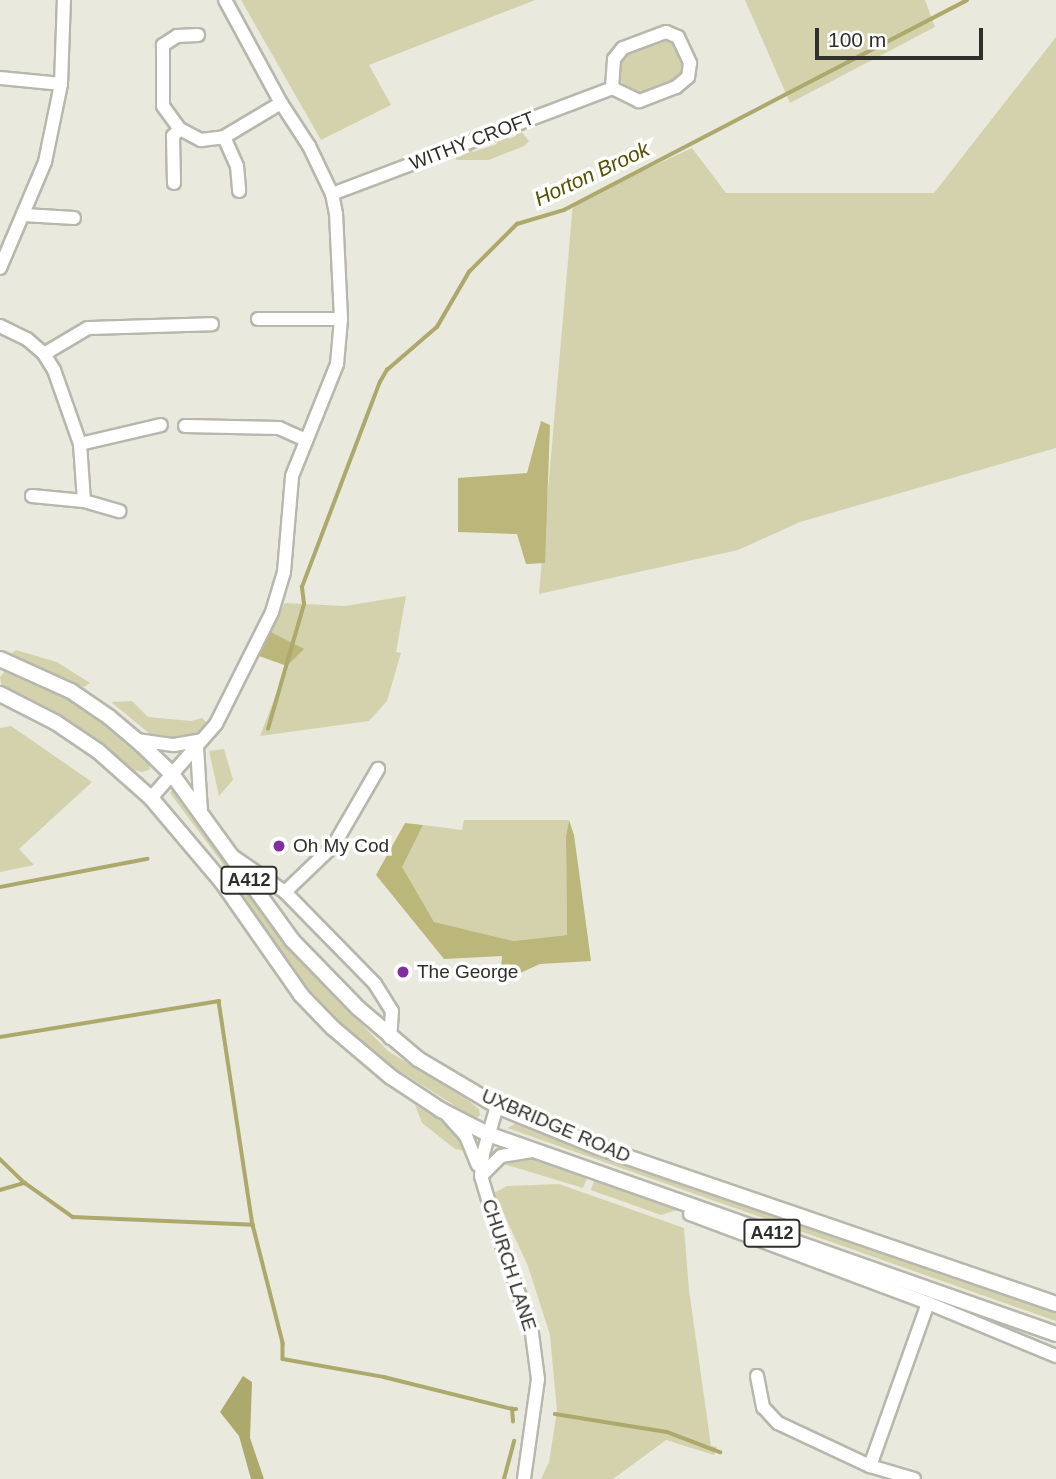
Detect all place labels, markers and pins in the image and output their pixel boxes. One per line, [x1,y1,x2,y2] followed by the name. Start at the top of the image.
[293,835,389,857] place label: Oh My Cod
[271,838,287,854] marker: Oh My Cod
[417,961,518,983] place label: The George
[395,964,411,980] marker: The George

